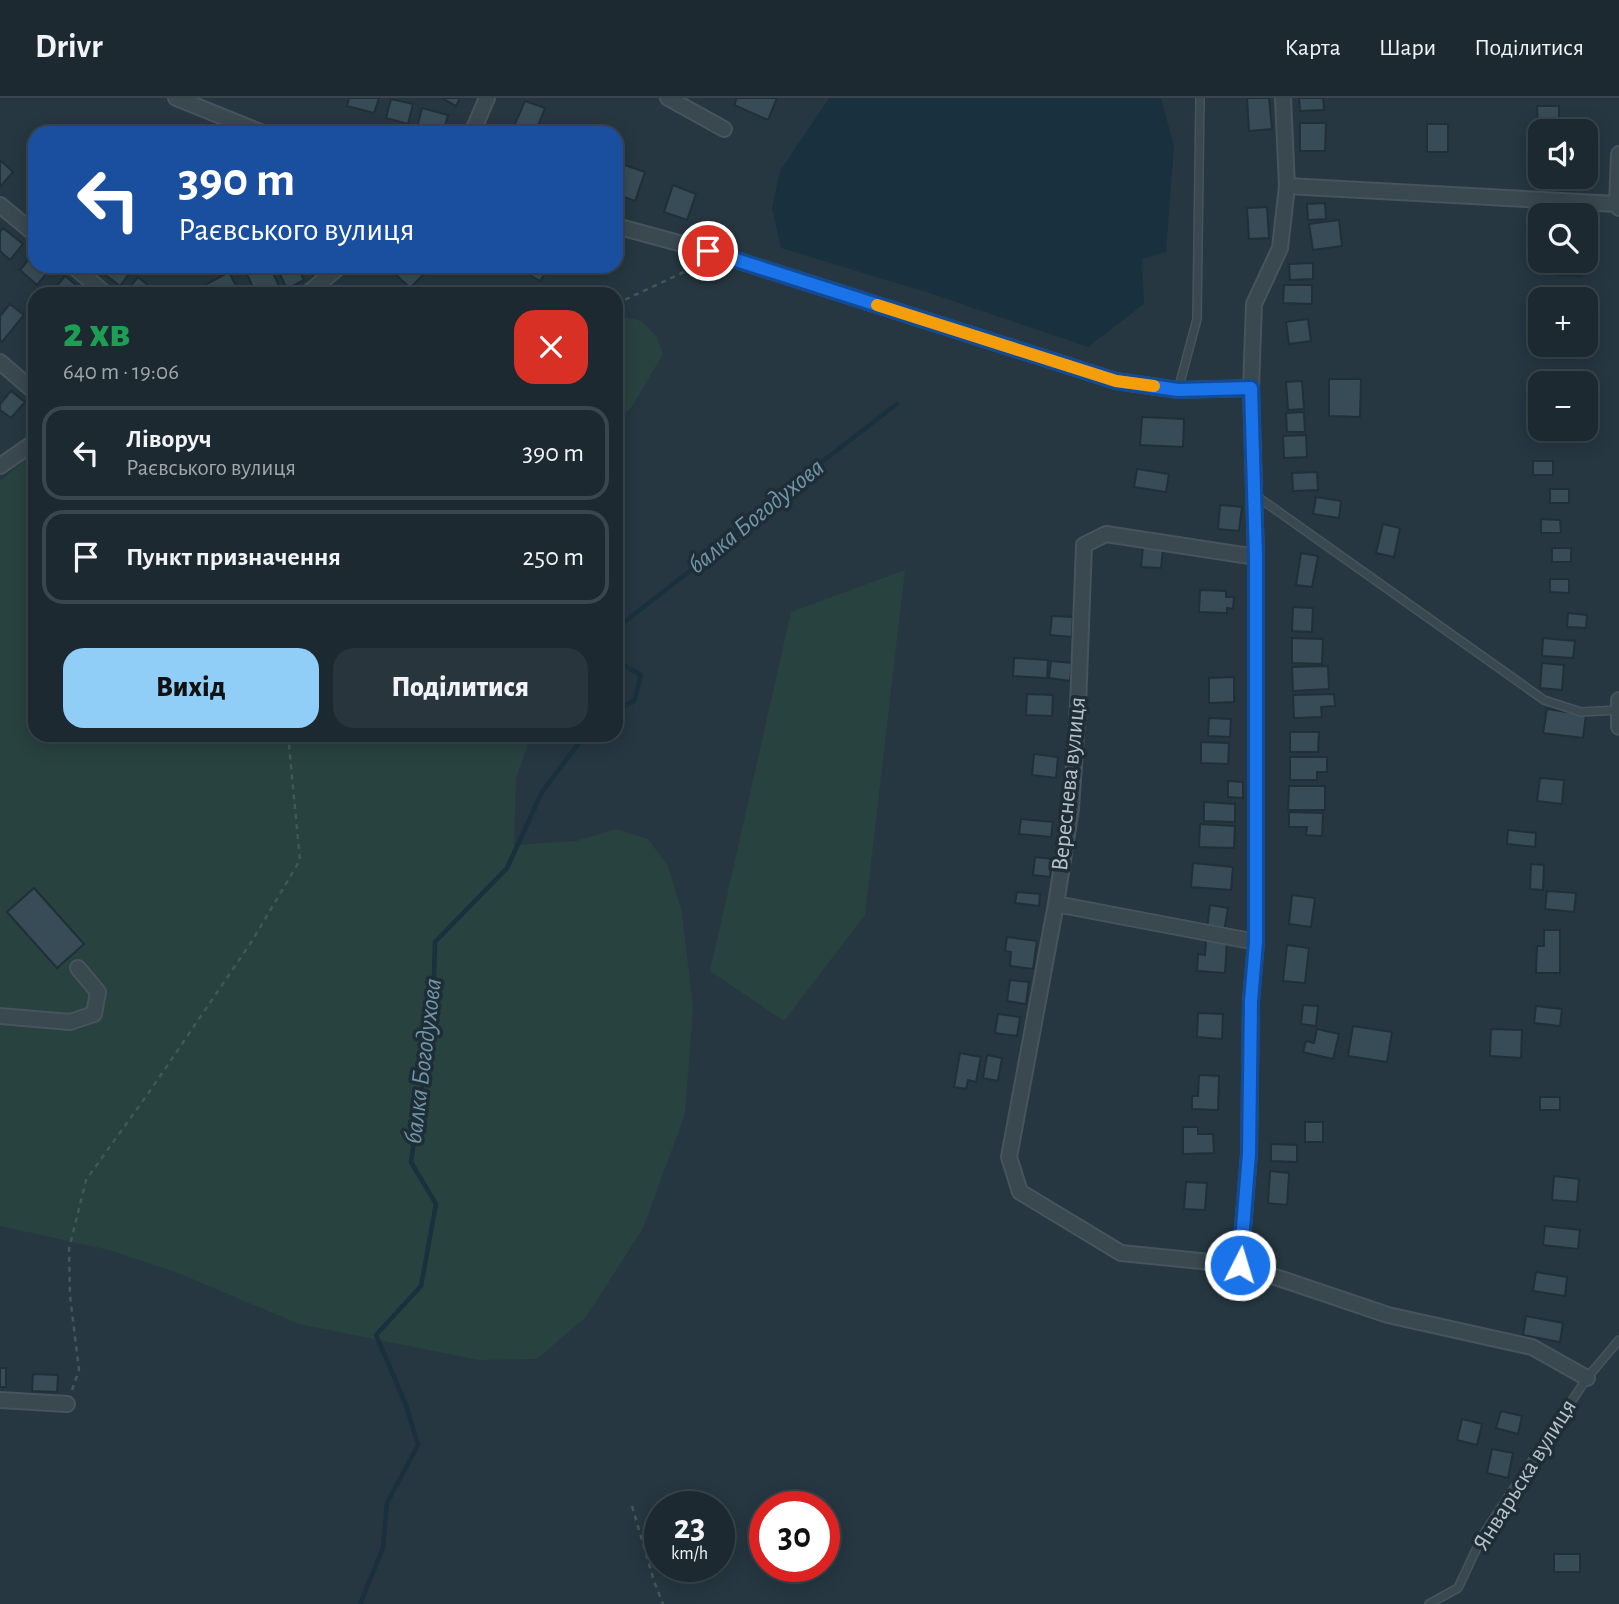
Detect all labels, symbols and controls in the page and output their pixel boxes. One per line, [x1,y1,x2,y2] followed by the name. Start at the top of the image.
[35,31,103,64] text: Drivr
[1284,36,1341,60] text: Карта
[1379,36,1436,60] text: Шари
[1474,36,1584,60] text: Поділитися
[1528,119,1598,441] map controls
[1528,119,1598,189] button: sound
[63,154,154,245] icon: left
[178,156,295,205] text: 390 m
[1528,203,1598,273] button: search
[178,214,415,246] text: Раєвського вулиця
[678,221,738,281] pin
[689,232,727,270] icon: arrive
[1528,287,1598,357] button: +
[514,310,588,384] button: close
[63,312,130,354] text: 2 хв
[63,361,179,384] text: 640 m · 19:06
[1528,371,1598,441] button: −
[126,426,212,452] text: Ліворуч
[67,434,105,472] icon: left
[522,440,584,466] text: 390 m
[683,454,829,578] water label: балка Богодухова
[126,457,296,480] text: Раєвського вулиця
[67,538,105,576] icon: arrive
[126,544,341,570] text: Пункт призначення
[522,544,584,570] text: 250 m
[63,648,319,728] button: Вихід
[333,648,588,728] button: Поділитися
[1048,696,1090,872] street label: Вереснева вулиця
[400,977,446,1145] water label: балка Богодухова
[1203,1228,1277,1302] position arrow
[1469,1395,1581,1555] street label: Январьска вулиця
[749,1491,840,1582] speed limit sign: 30
[674,1510,705,1545] text: 23
[671,1545,708,1563] text: km/h

